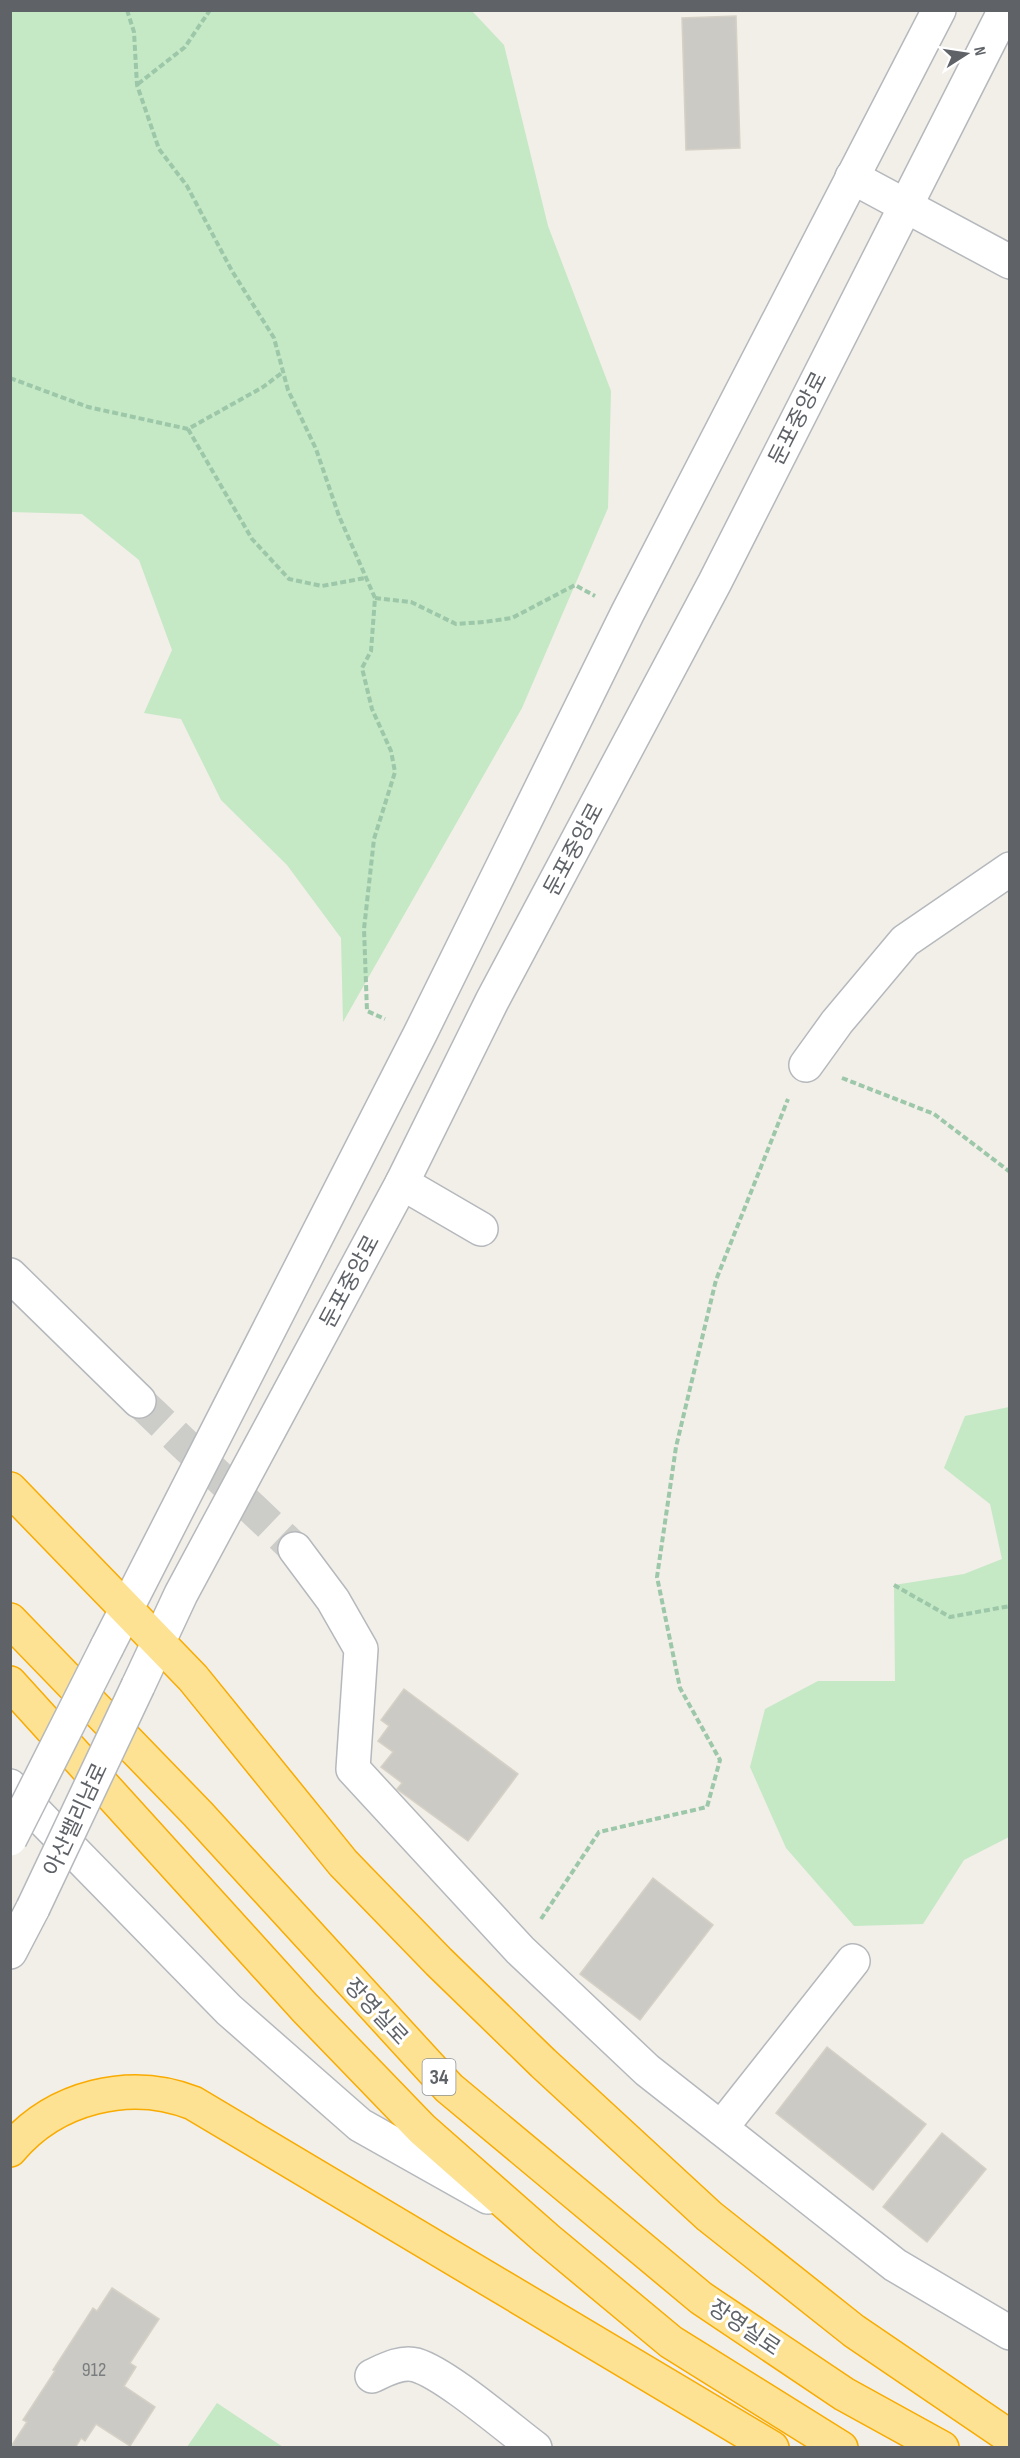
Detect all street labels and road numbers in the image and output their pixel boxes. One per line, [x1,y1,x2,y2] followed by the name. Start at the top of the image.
[763,367,833,470] street label: 둔포중앙로
[539,799,610,901] street label: 둔포중앙로
[315,1231,386,1333] street label: 둔포중앙로
[38,1759,114,1880] street label: 아산밸리남로
[338,1973,413,2051] street label: 장영실로
[422,2059,456,2095] road number: 34
[703,2294,785,2362] street label: 장영실로

